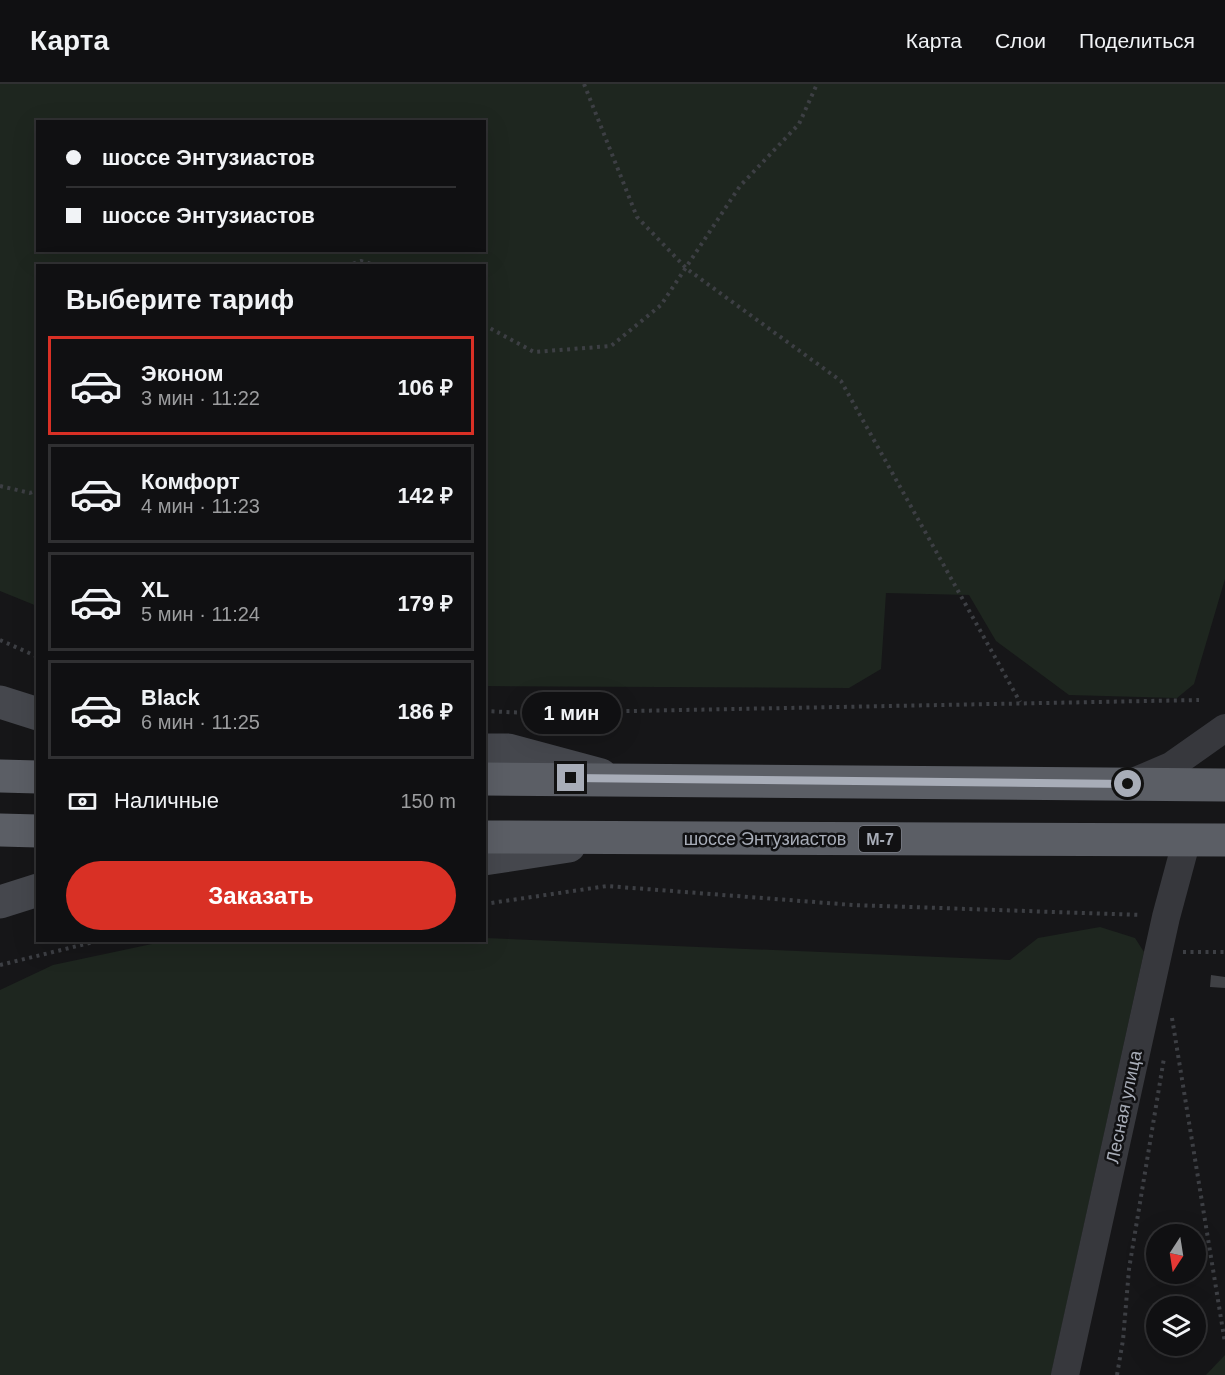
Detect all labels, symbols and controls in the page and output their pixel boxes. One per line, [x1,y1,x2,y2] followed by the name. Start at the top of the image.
[30,25,109,56] text: Карта
[906,29,962,52] text: Карта
[995,29,1046,52] text: Слои
[1079,29,1195,52] text: Поделиться
[102,145,315,170] text: шоссе Энтузиастов
[102,203,315,228] text: шоссе Энтузиастов
[66,285,294,315] text: Выберите тариф
[69,359,123,413] icon: car
[141,361,224,386] text: Эконом
[397,375,453,400] text: 106 ₽
[141,387,260,409] text: 3 мин · 11:22
[69,467,123,521] icon: car
[141,469,240,494] text: Комфорт
[397,483,453,508] text: 142 ₽
[141,495,260,517] text: 4 мин · 11:23
[69,575,123,629] icon: car
[141,577,169,602] text: XL
[397,591,453,616] text: 179 ₽
[141,603,260,625] text: 5 мин · 11:24
[69,683,123,737] icon: car
[141,685,200,710] text: Black
[522,691,620,733] callout: 1 мин
[397,699,453,724] text: 186 ₽
[544,702,599,724] text: 1 мин
[141,711,260,733] text: 6 мин · 11:25
[557,764,584,791] route end
[1114,770,1141,797] route start
[66,785,99,818] icon: cash
[114,788,219,813] text: Наличные
[400,790,456,812] text: 150 m
[859,826,901,852] road number: М-7
[684,829,846,849] street label: шоссе Энтузиастов
[66,861,456,930] button: Заказать
[1102,1048,1146,1165] street label: Лесная улица
[1146,1224,1206,1284] north arrow
[1146,1224,1206,1356] map controls
[1146,1296,1206,1356] button: layers

